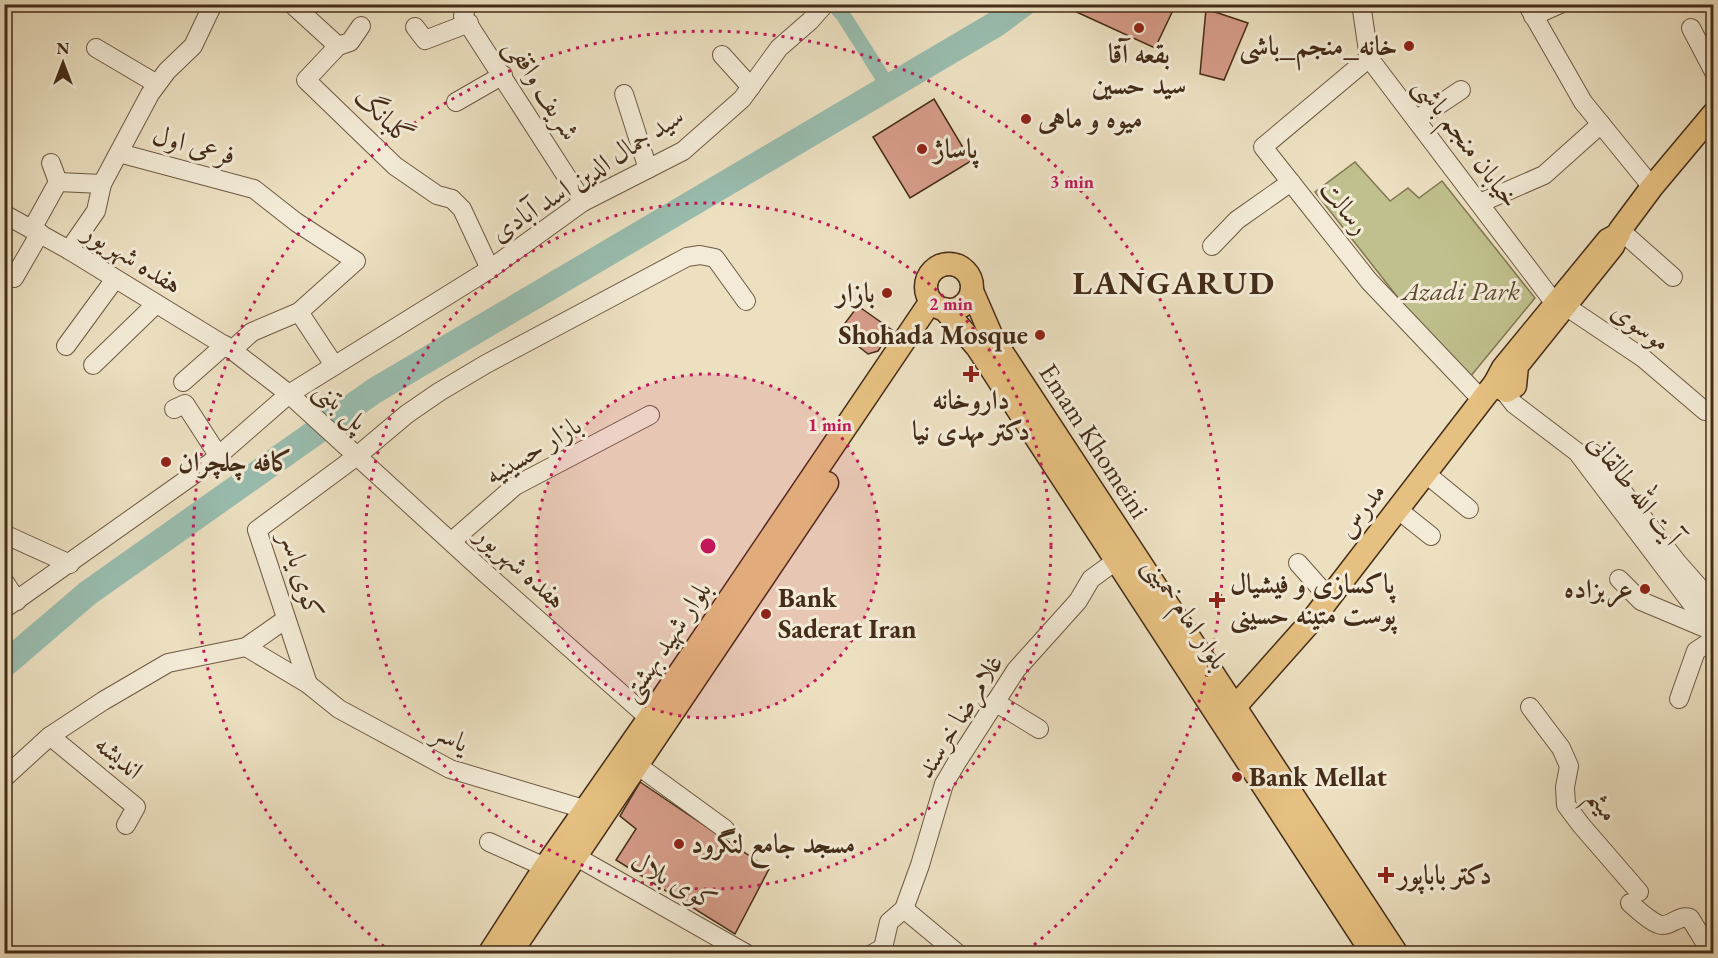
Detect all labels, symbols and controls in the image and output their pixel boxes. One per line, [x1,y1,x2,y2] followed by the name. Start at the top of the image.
[1132,21,1146,35] marker: بقعه آقا سید حسین
[1239,28,1397,71] place label: خانه_منجم_باشی
[497,31,589,147] street label: شریف واقفی
[33,33,93,93] north arrow
[1092,36,1186,102] place label: بقعه آقا سید حسین
[57,38,70,59] text: N
[1402,39,1416,53] marker: خانه_منجم_باشی
[1400,69,1528,219] street label: خیابان منجم باشی
[347,79,421,152] street label: گلبانگ
[483,98,690,249] street label: سید جمال الدین اسد آبادی
[1037,101,1142,136] place label: میوه و ماهی
[1019,112,1033,126] marker: میوه و ماهی
[149,117,239,172] street label: فرعی اول
[931,131,979,169] place label: پاساژ
[915,142,929,156] marker: پاساژ
[1050,170,1094,193] text: 3 min
[1313,172,1378,241] street label: رسالت
[75,212,189,302] street label: هفده شهریور
[1073,261,1275,304] district label: LANGARUD
[1400,273,1520,308] park label: Azadi Park
[833,275,875,310] place label: بازار
[880,286,894,300] marker: بازار
[929,292,973,315] text: 2 min
[1605,292,1678,359] street label: موسوی
[838,317,1028,352] place label: Shohada Mosque
[1033,328,1047,342] marker: Shohada Mosque
[1031,357,1158,525] street label: Emam Khomeini
[964,367,978,381] marker: داروخانه دکتر مهدی نیا
[306,371,377,441] street label: پل بتنی
[912,382,1030,449] place label: داروخانه دکتر مهدی نیا
[478,407,588,492] street label: بازار حسینیه
[808,413,852,436] text: 1 min
[1580,423,1695,555] street label: آیت الله طالقانی
[178,444,292,481] place label: کافه چلچران
[159,455,173,469] marker: کافه چلچران
[1328,475,1393,544] street label: مدرس
[467,515,574,616] street label: هفده شهریور
[271,524,332,623] street label: کوی یاسر
[698,536,718,556] centre of rings
[1131,550,1237,679] street label: بلوار امام خمینی
[1230,566,1398,635] place label: پاکسازی و فیشیال پوست متینه حسینی
[1564,571,1633,608] place label: عربزاده
[612,574,720,709] street label: بلوار شهید بهشتی
[778,580,917,646] place label: Bank Saderat Iran
[1638,582,1652,596] marker: عربزاده
[1208,591,1226,609] marker: پاکسازی و فیشیال پوست متینه حسینی
[759,607,773,621] marker: Bank Saderat Iran
[907,647,1012,785] street label: غلامرضا خرسند
[425,712,476,762] street label: یاسر
[88,726,151,787] street label: اندیشه
[1249,759,1387,794] place label: Bank Mellat
[1230,770,1244,784] marker: Bank Mellat
[1573,782,1628,833] street label: میثم
[691,826,855,869] place label: مسجد جامع لنگرود
[672,837,686,851] marker: مسجد جامع لنگرود
[625,843,723,918] street label: کوی بلال
[1395,857,1492,895] place label: دکتر باباپور
[1379,868,1393,882] marker: دکتر باباپور

